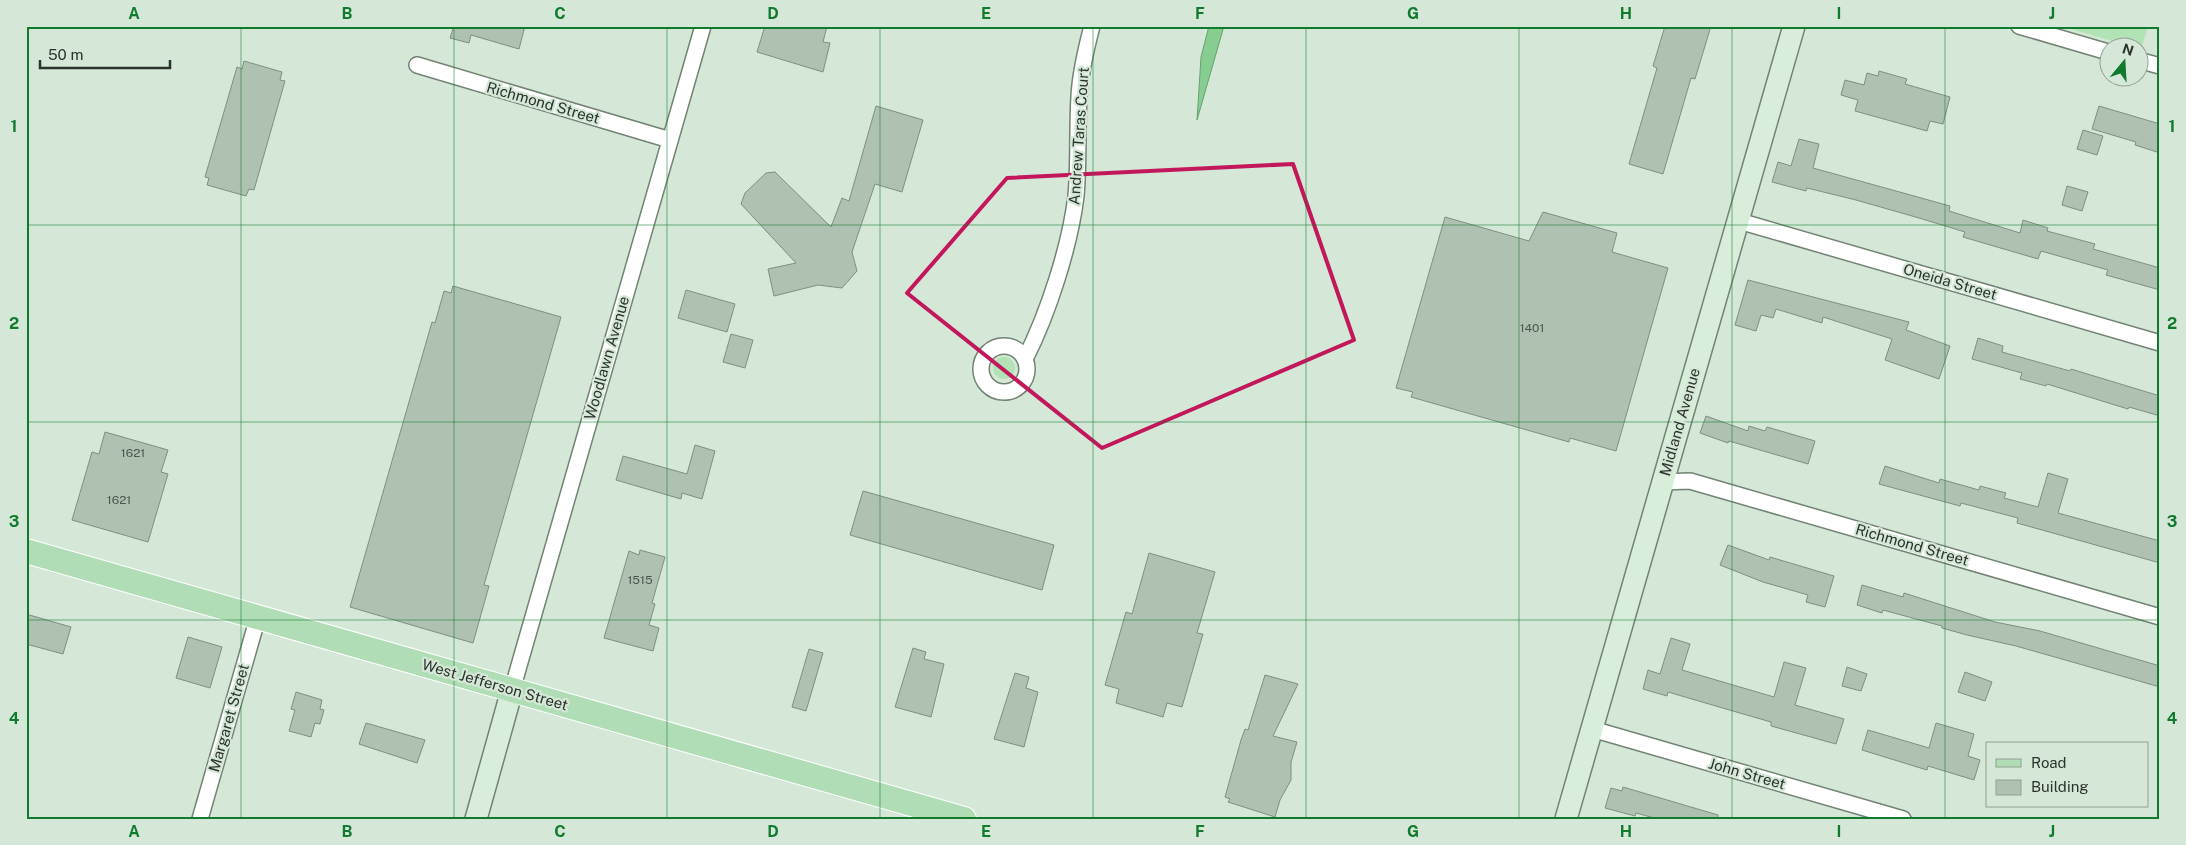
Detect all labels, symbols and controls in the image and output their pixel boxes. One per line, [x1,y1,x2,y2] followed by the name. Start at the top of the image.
[128,4,140,23] text: A
[342,4,353,23] text: B
[554,4,566,23] text: C
[767,4,779,23] text: D
[981,4,991,23] text: E
[1195,4,1205,23] text: F
[1407,4,1419,23] text: G
[1620,4,1632,23] text: H
[1837,4,1841,23] text: I
[2049,4,2055,23] text: J
[40,38,170,70] scale bar
[2098,38,2148,88] north arrow
[2120,40,2136,59] text: N
[48,46,83,63] text: 50 m
[1065,66,1092,205] street label: Andrew Taras Court
[485,78,602,127] street label: Richmond Street
[11,117,17,136] text: 1
[2169,117,2175,136] text: 1
[1901,260,1999,303] street label: Oneida Street
[581,294,632,422] street label: Woodlawn Avenue
[9,314,19,333] text: 2
[2167,314,2177,333] text: 2
[1520,321,1544,335] house number: 1401
[1656,366,1703,478] street label: Midland Avenue
[121,446,145,460] house number: 1621
[107,493,131,507] house number: 1621
[9,512,19,531] text: 3
[2167,512,2177,531] text: 3
[1854,520,1971,569] street label: Richmond Street
[627,573,653,587] house number: 1515
[420,656,570,714] street label: West Jefferson Street
[205,662,252,774] street label: Margaret Street
[9,709,20,728] text: 4
[2167,709,2178,728] text: 4
[1986,742,2148,808] legend
[1707,754,1788,793] street label: John Street
[2031,754,2067,771] text: Road
[2031,778,2089,795] text: Building
[128,822,140,841] text: A
[342,822,353,841] text: B
[554,822,566,841] text: C
[767,822,779,841] text: D
[981,822,991,841] text: E
[1195,822,1205,841] text: F
[1407,822,1419,841] text: G
[1620,822,1632,841] text: H
[1837,822,1841,841] text: I
[2049,822,2055,841] text: J

